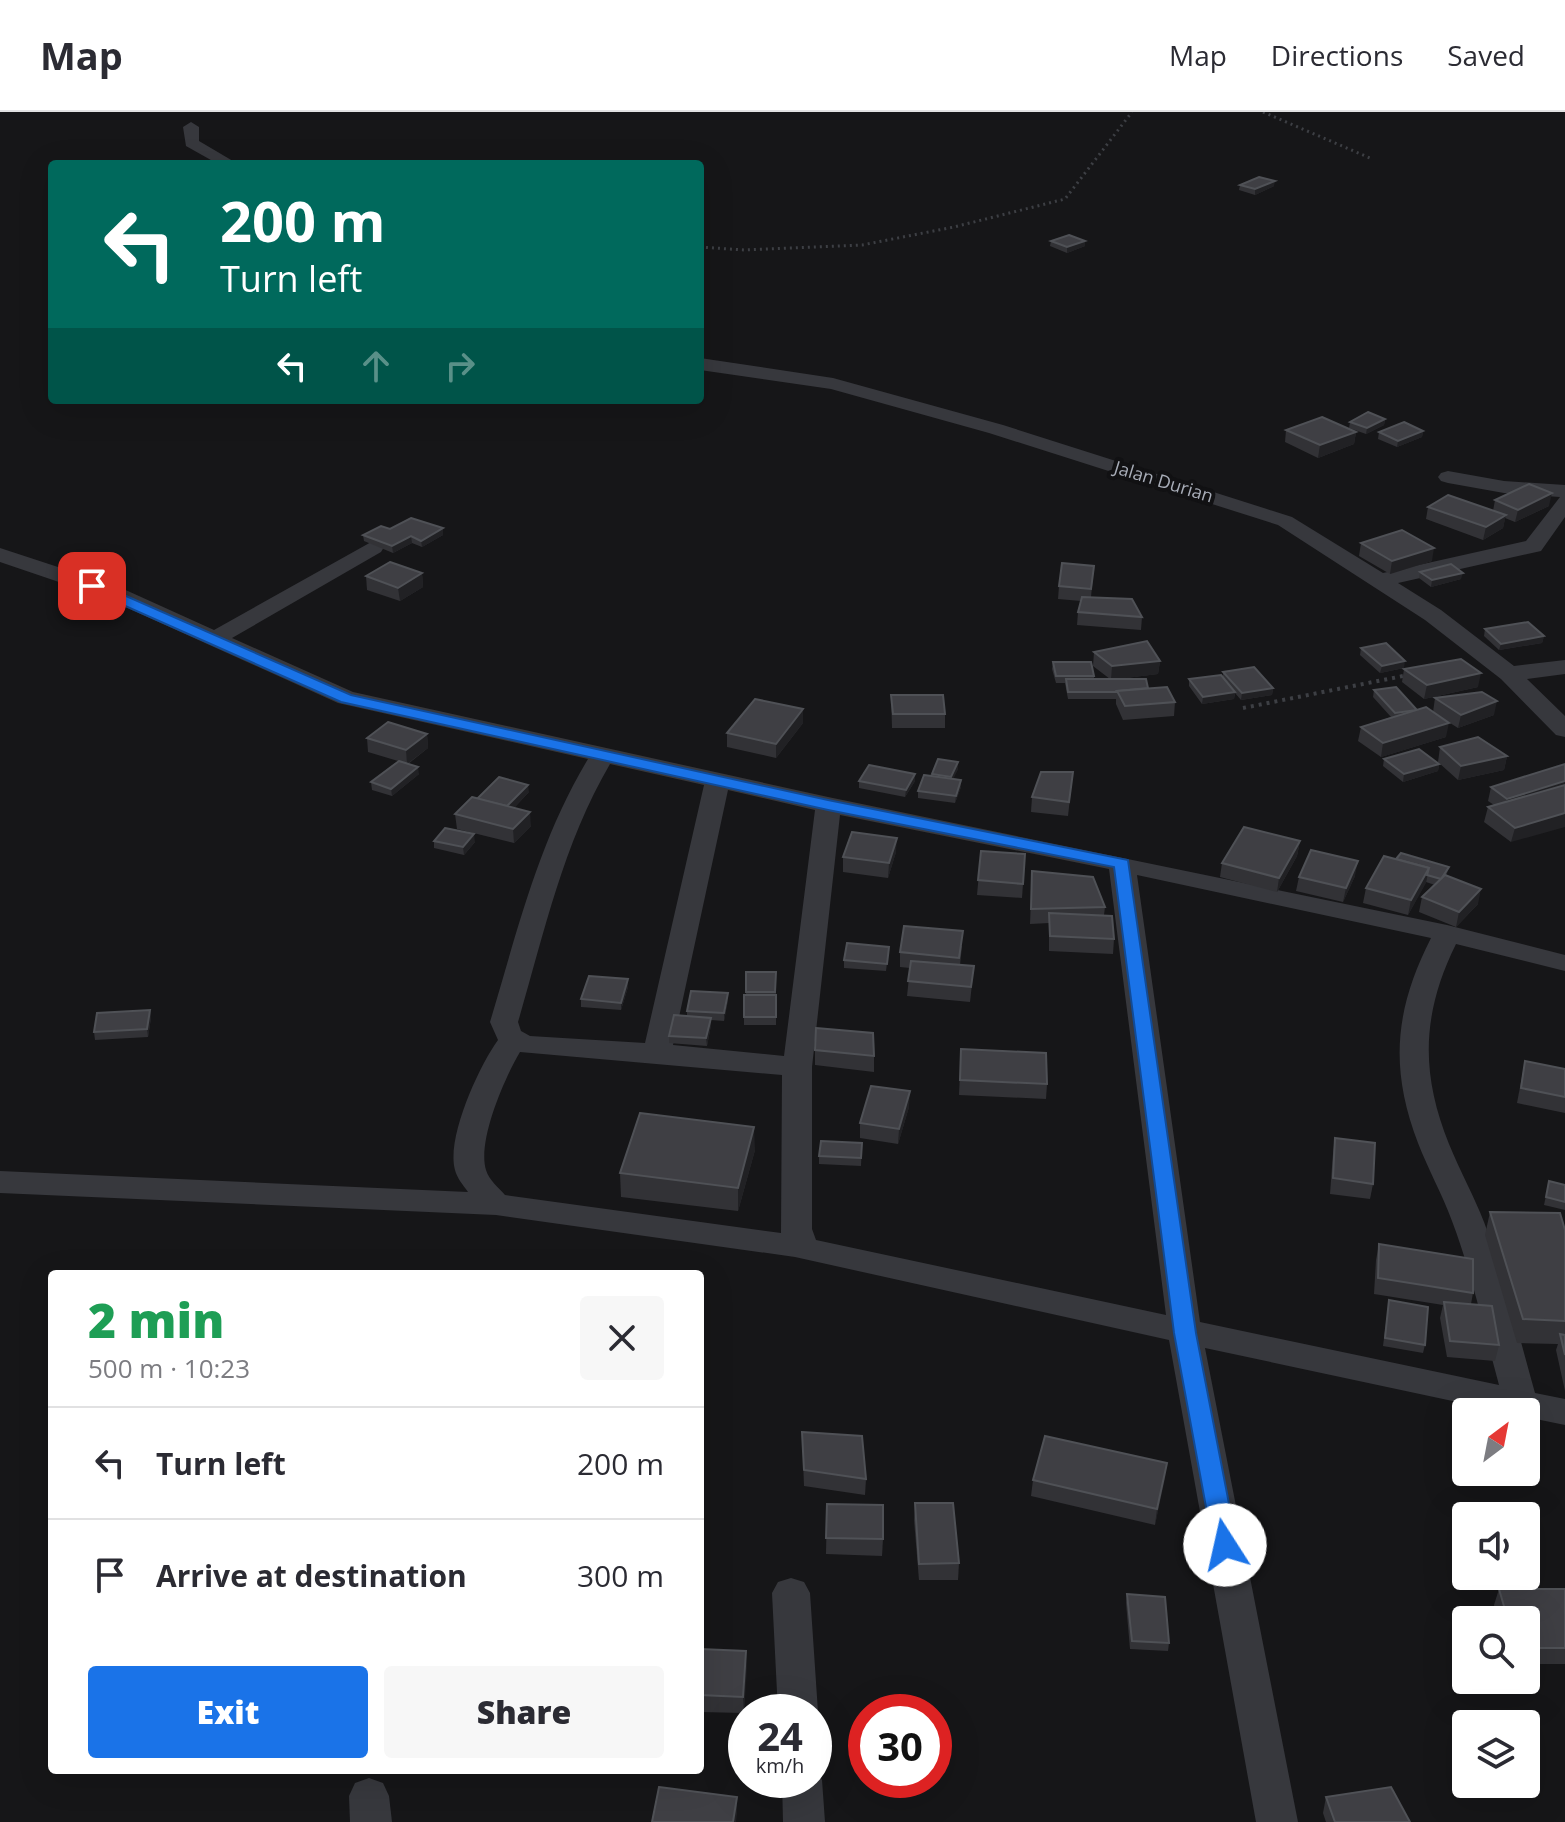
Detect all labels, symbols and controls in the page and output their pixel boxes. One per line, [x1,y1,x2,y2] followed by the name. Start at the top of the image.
[40,29,123,81] text: Map
[1169,36,1227,74] text: Map
[1271,36,1403,74] text: Directions
[1447,36,1525,74] text: Saved
[220,182,386,258] text: 200 m
[88,192,192,296] icon: left
[220,254,362,303] text: Turn left
[270,344,314,388] icon: left
[354,344,398,388] icon: ahead
[438,344,482,388] icon: right
[1110,454,1216,507] street label: Jalan Durian
[58,552,126,620] pin
[70,564,114,608] icon: arrive
[88,1287,224,1352] text: 2 min
[580,1296,664,1380] button: close
[88,1350,250,1386] text: 500 m · 10:23
[1452,1398,1540,1486] north arrow
[1452,1398,1540,1798] map controls
[88,1441,132,1485] icon: left
[156,1443,286,1484] text: Turn left
[577,1443,664,1484] text: 200 m
[1452,1502,1540,1590] button: sound
[1183,1503,1267,1587] position arrow
[88,1553,132,1597] icon: arrive
[156,1555,467,1596] text: Arrive at destination
[577,1555,664,1596] text: 300 m
[1452,1606,1540,1694] button: search
[88,1666,368,1758] button: Exit
[384,1666,664,1758] button: Share
[848,1694,952,1798] speed limit sign: 30
[757,1708,803,1763] text: 24
[1452,1710,1540,1798] button: layers
[756,1752,804,1779] text: km/h

